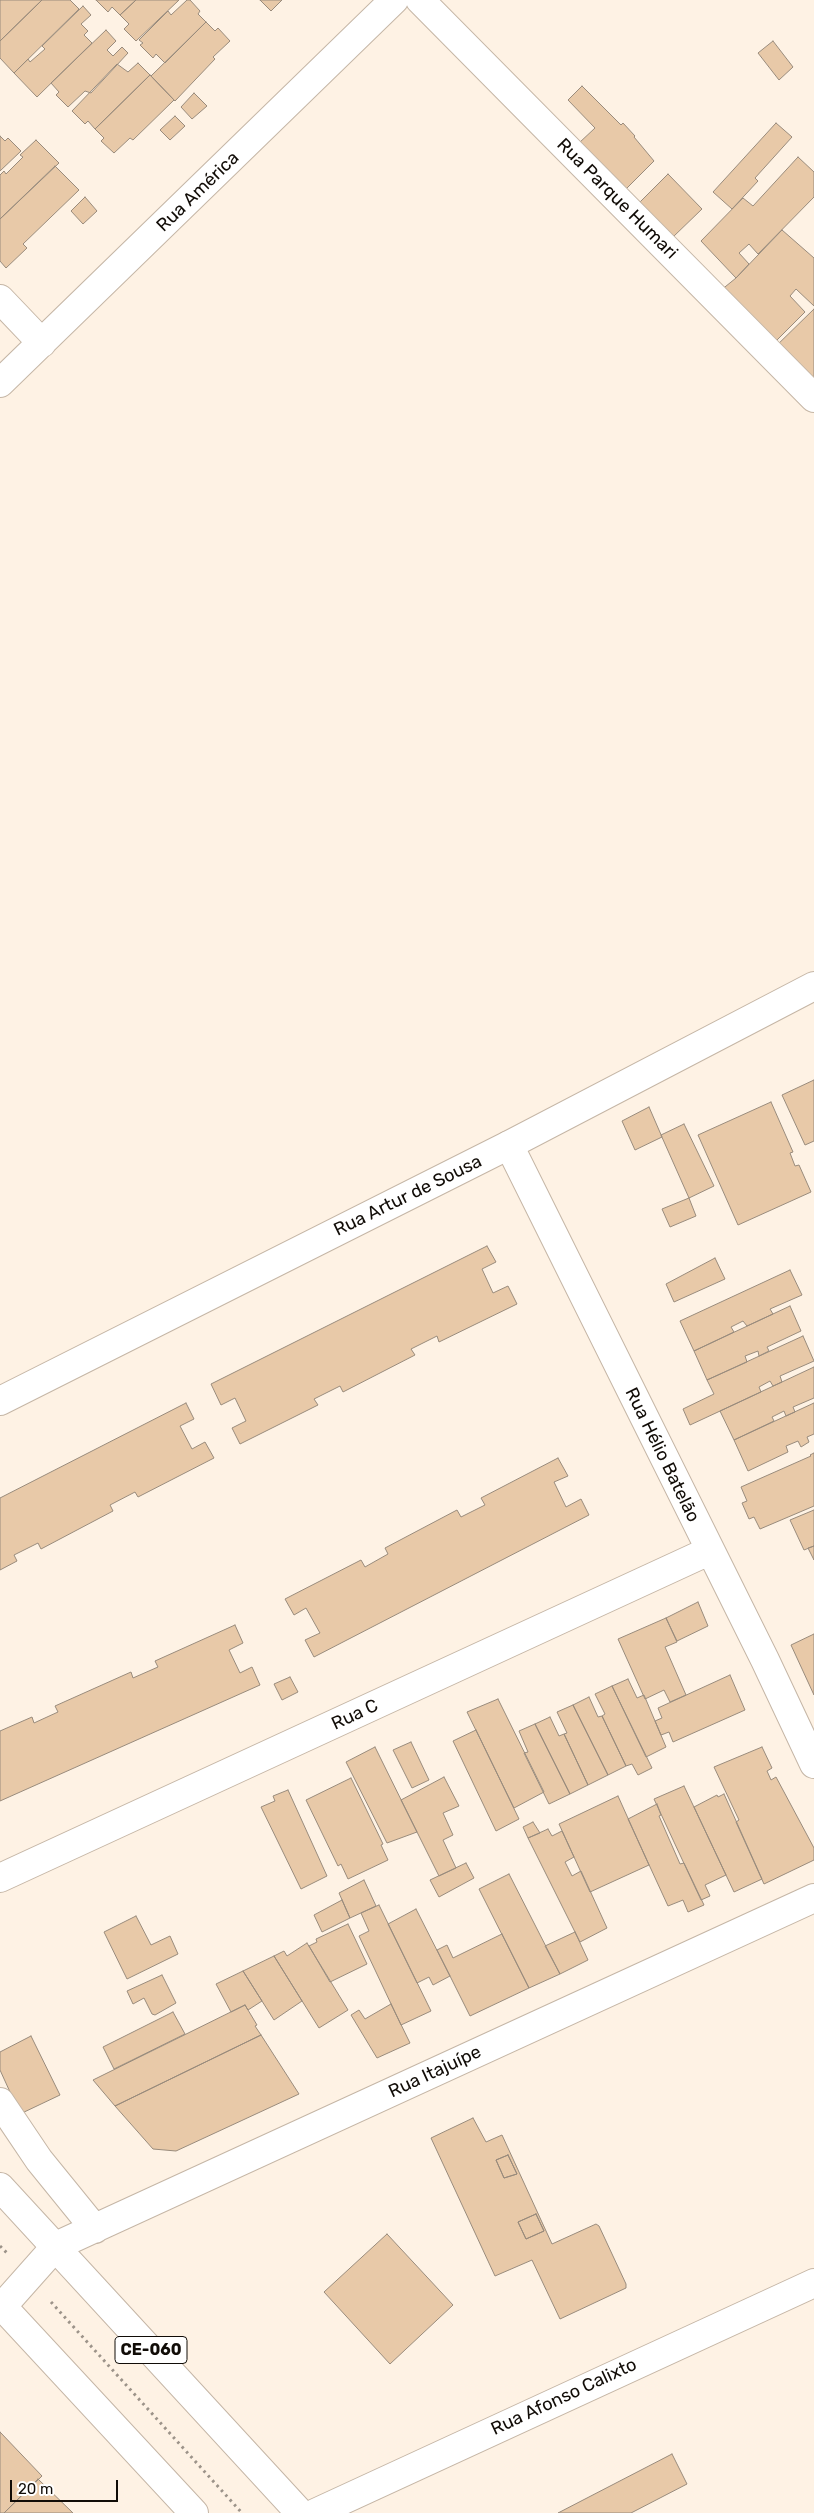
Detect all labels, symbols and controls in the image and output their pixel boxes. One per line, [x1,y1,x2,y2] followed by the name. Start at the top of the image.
[552,134,682,264] street label: Rua Parque Humari
[152,147,244,237] street label: Rua América
[331,1151,485,1241] street label: Rua Artur de Sousa
[620,1384,704,1526] street label: Rua Hélio Batelão
[328,1695,382,1735] street label: Rua C
[385,2041,485,2103] street label: Rua Itajuípe
[115,2336,187,2364] road number: CE-060
[488,2354,640,2440] street label: Rua Afonso Calixto
[12,2470,120,2502] scale bar
[18,2480,53,2498] text: 20 m

